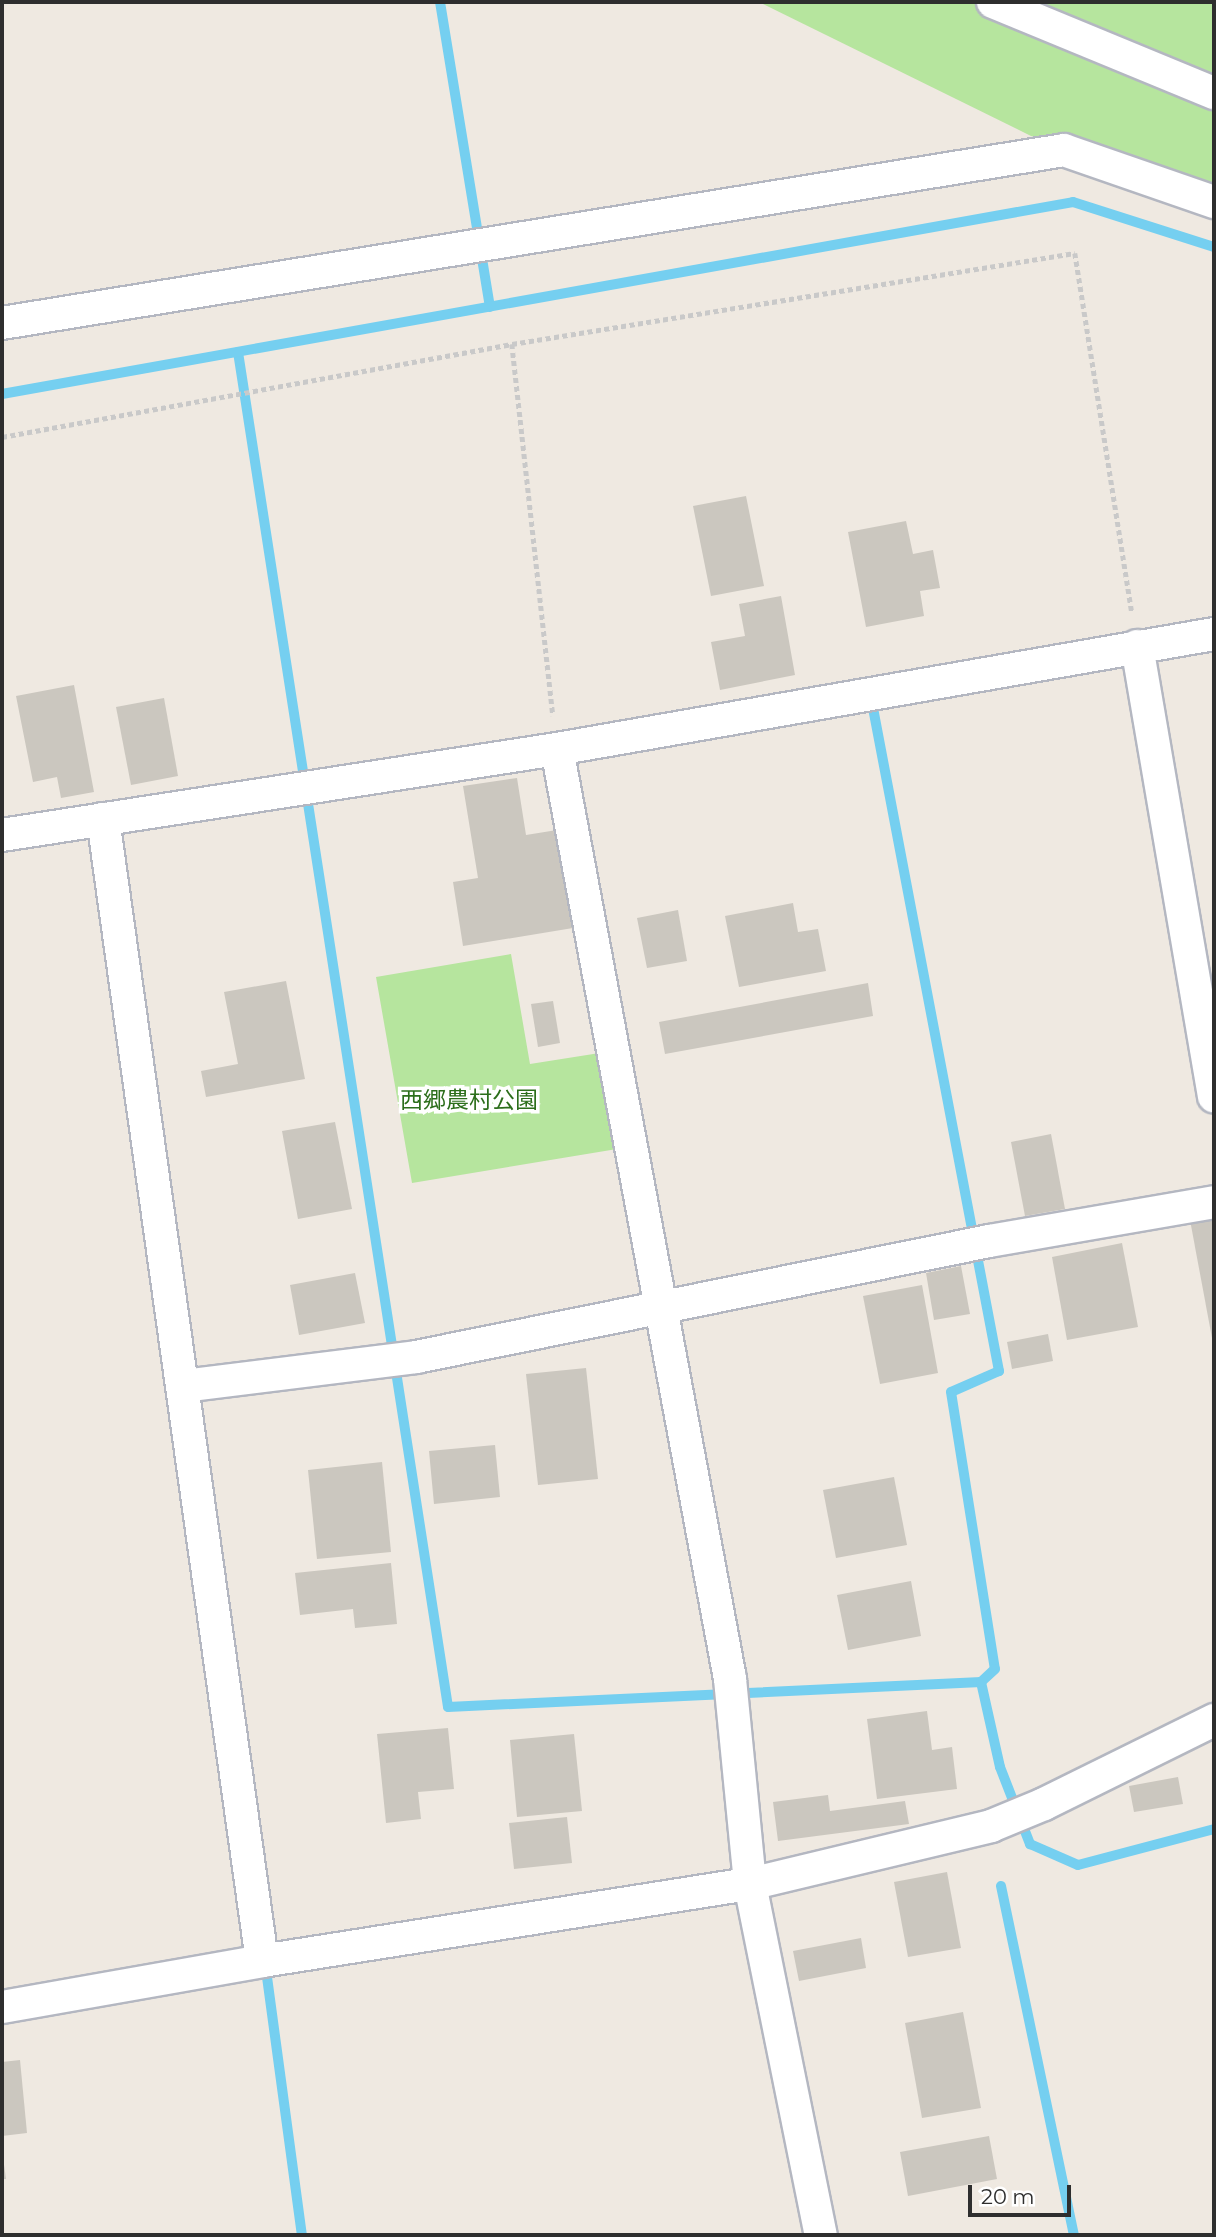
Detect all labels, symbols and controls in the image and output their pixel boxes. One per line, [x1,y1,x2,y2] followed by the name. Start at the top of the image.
[400,1086,538,1114] park label: 西郷農村公園
[971,2170,1074,2214] scale bar
[981,2184,1035,2209] text: 20 m

